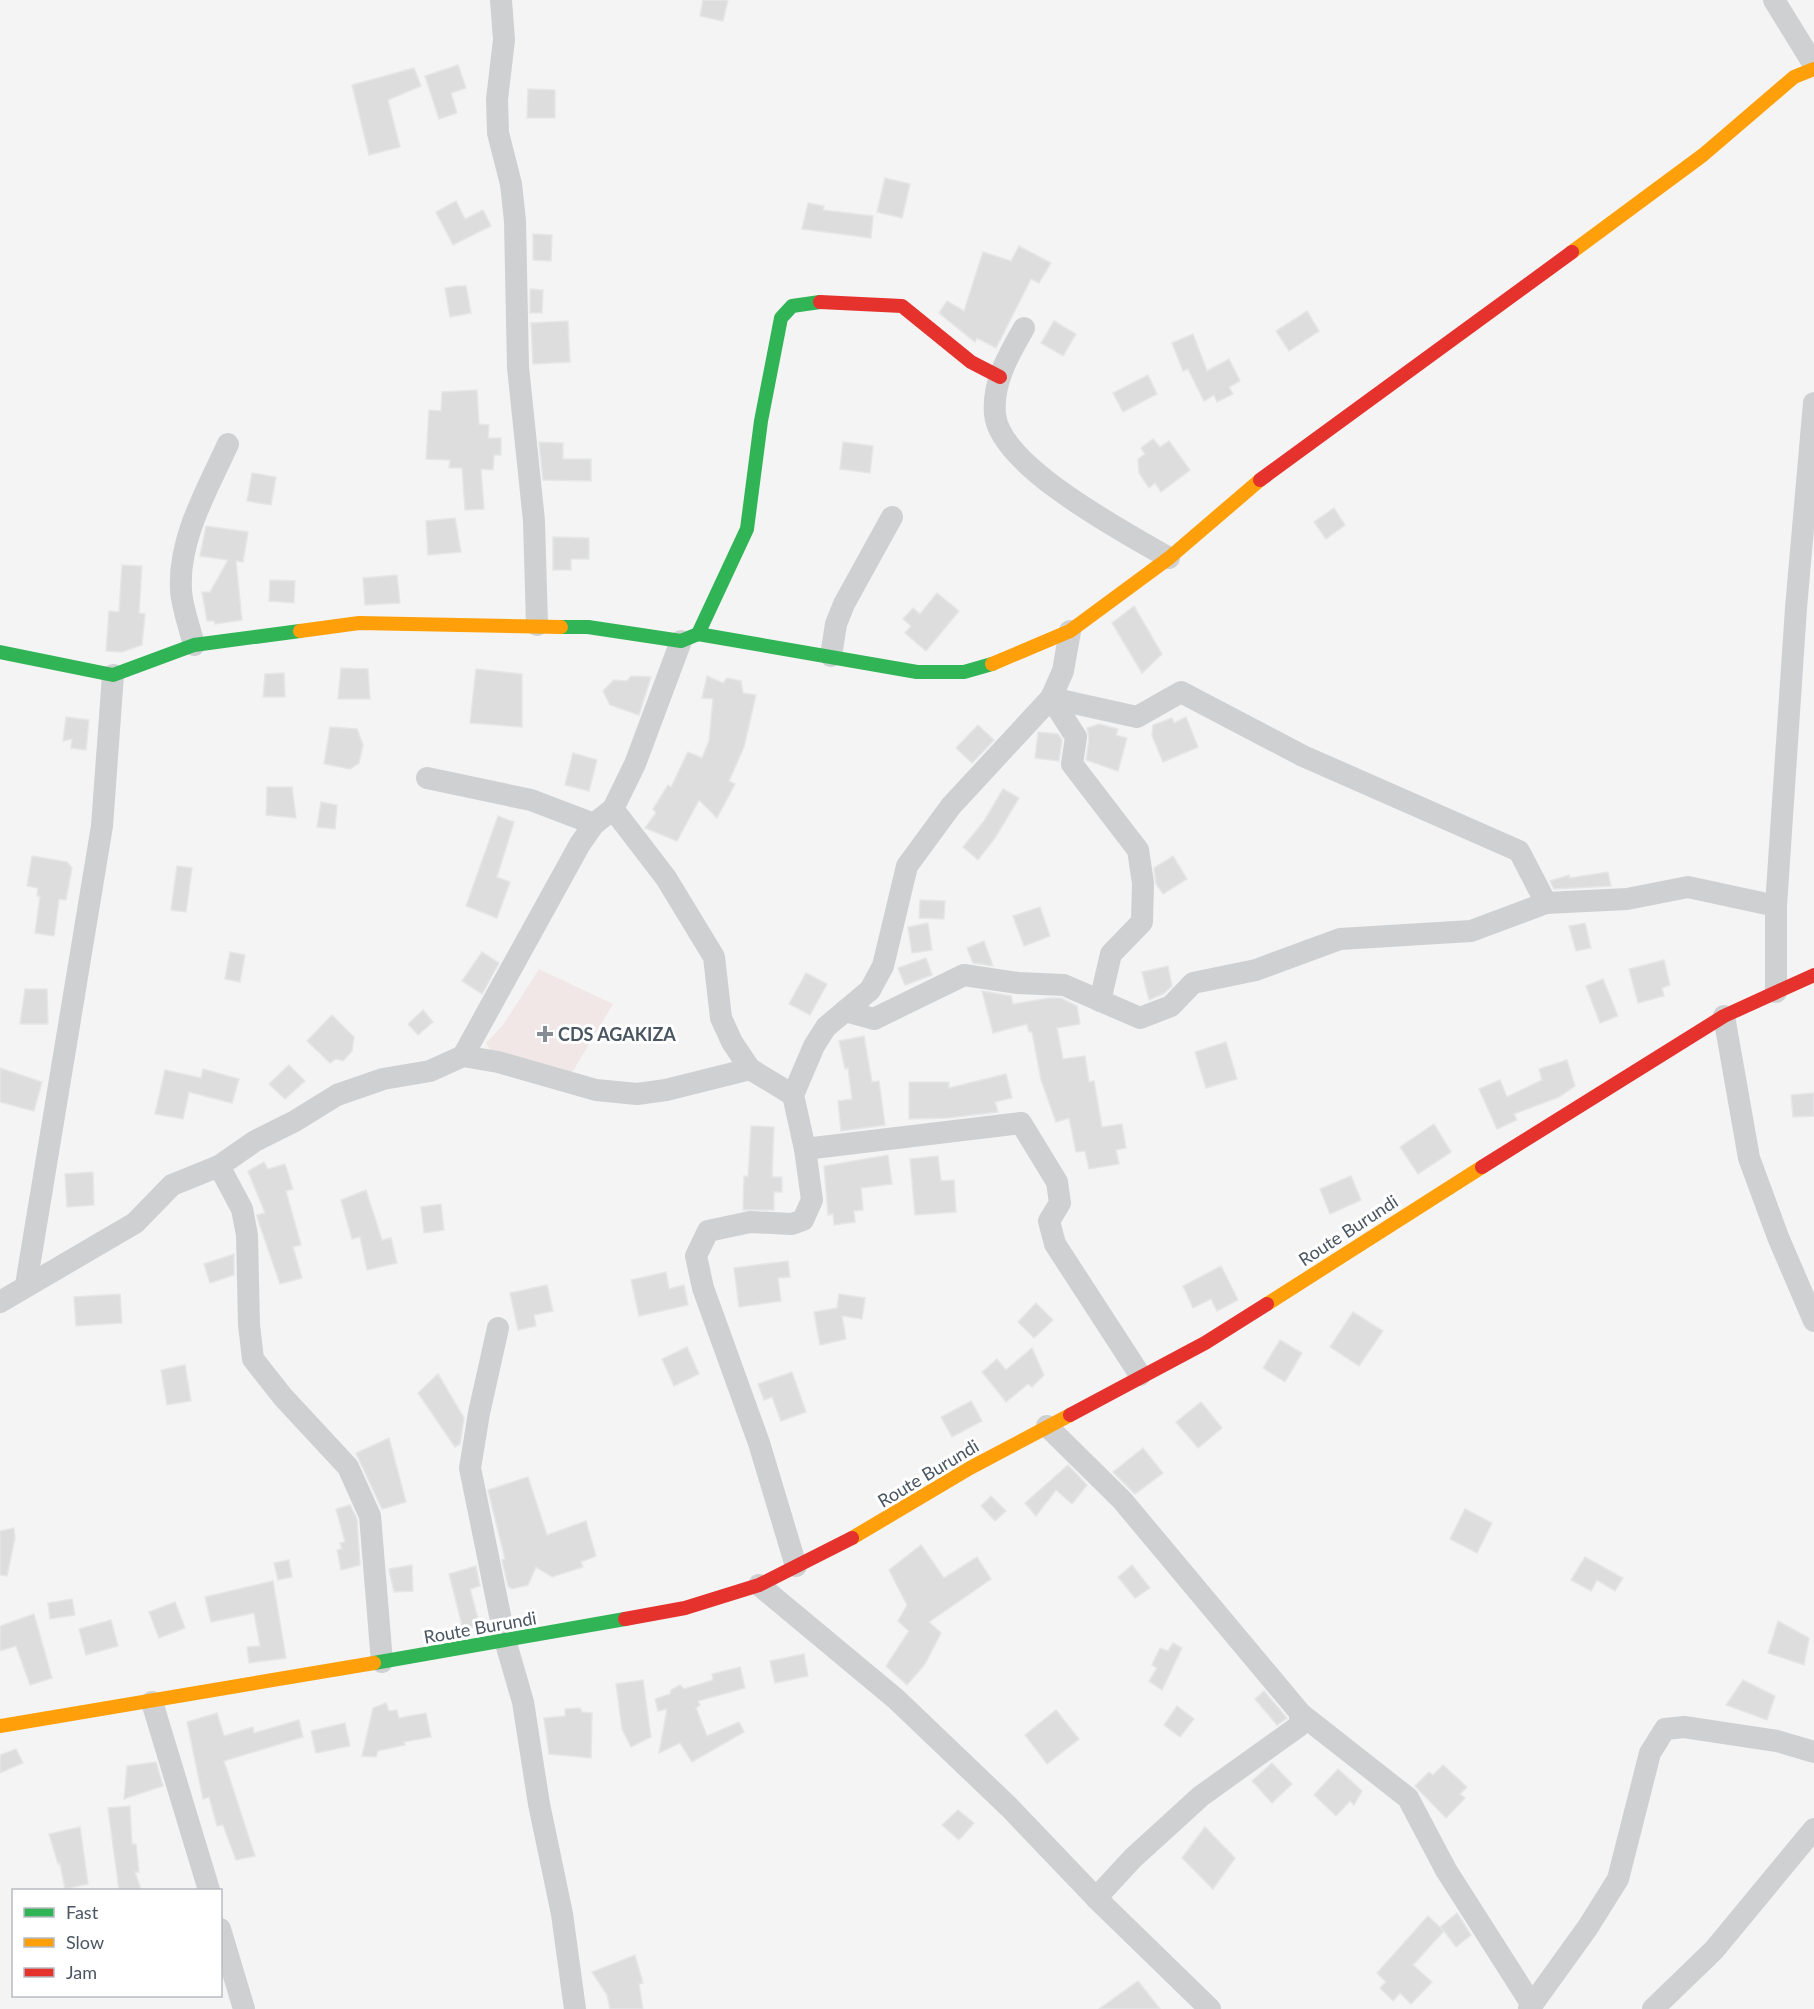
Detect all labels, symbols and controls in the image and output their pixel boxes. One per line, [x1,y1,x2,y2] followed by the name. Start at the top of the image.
[558,1023,676,1045] place label: CDS AGAKIZA
[536,1025,554,1043] marker: CDS AGAKIZA
[1294,1190,1402,1270] street label: Route Burundi
[873,1434,983,1512] street label: Route Burundi
[422,1606,538,1648] street label: Route Burundi
[12,1889,222,1997] legend
[66,1901,99,1923] text: Fast
[66,1931,104,1953] text: Slow
[66,1961,97,1983] text: Jam

